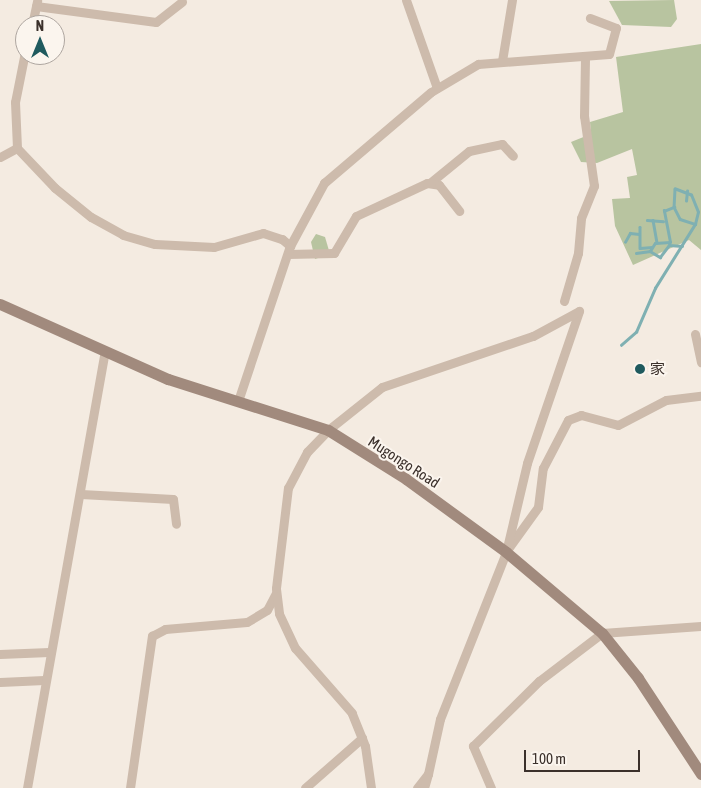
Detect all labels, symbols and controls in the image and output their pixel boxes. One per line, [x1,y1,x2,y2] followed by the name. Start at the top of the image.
[15,15,65,65] north arrow
[36,18,44,34] text: N
[650,360,665,378] place label: 家
[634,363,646,375] marker: 家
[365,432,443,492] street label: Mugongo Road
[526,740,642,772] scale bar
[532,750,566,767] text: 100 m

